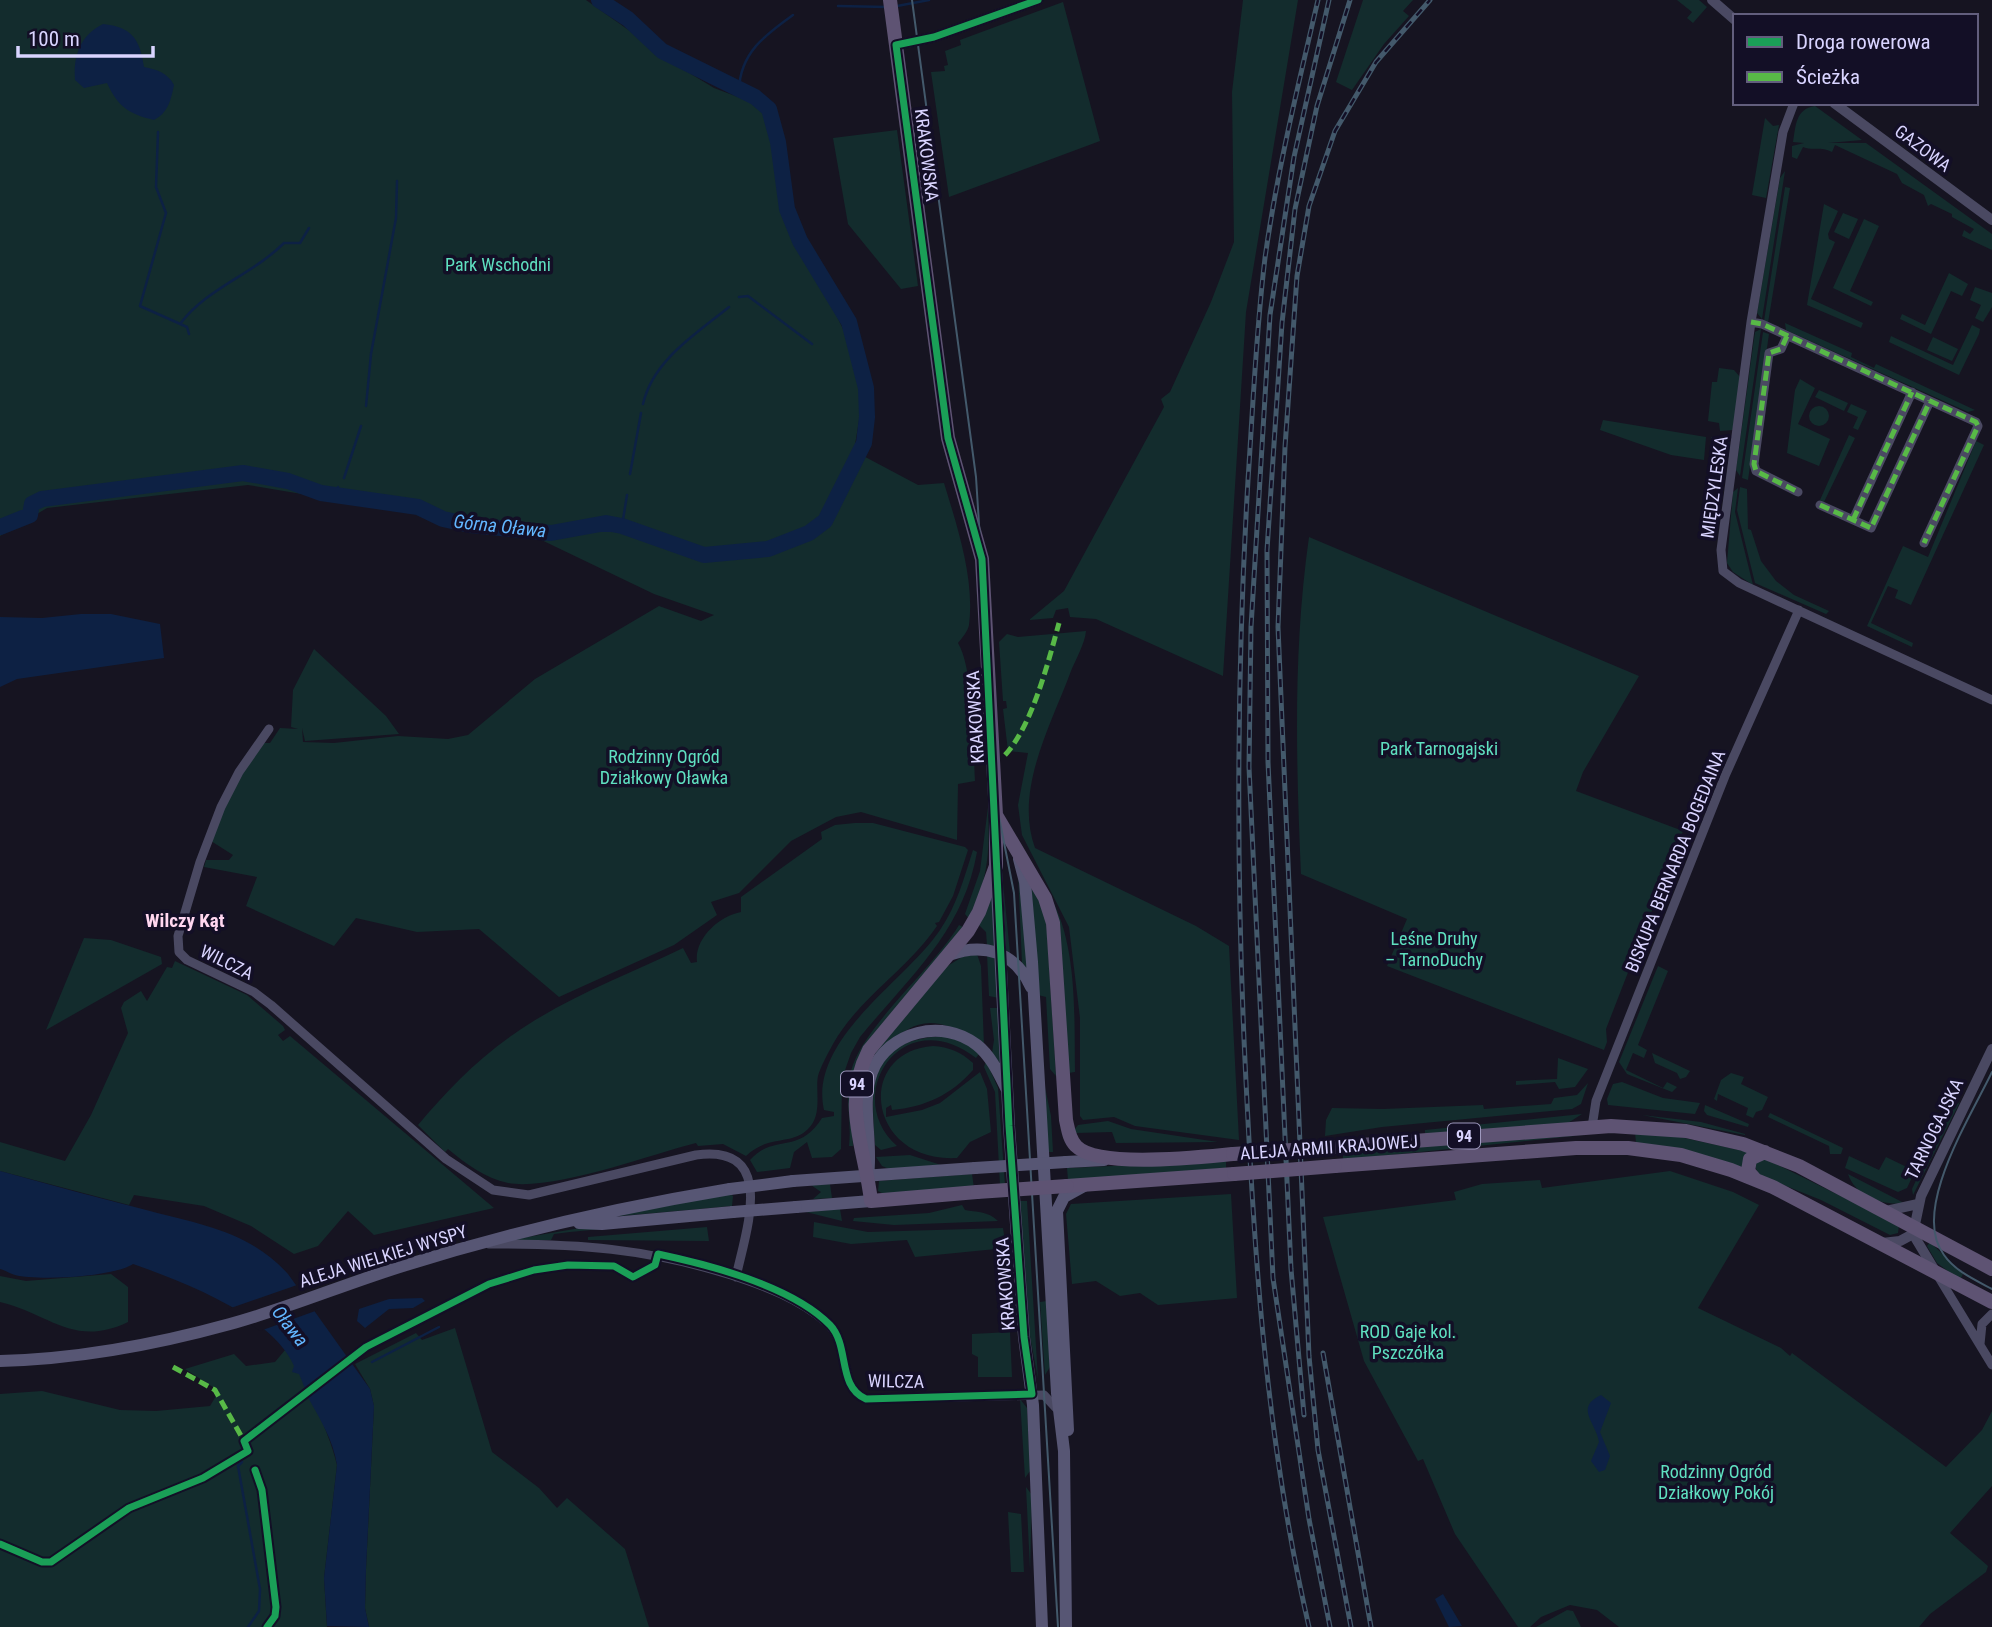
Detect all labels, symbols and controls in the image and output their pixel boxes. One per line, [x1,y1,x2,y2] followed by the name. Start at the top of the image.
[18,14,152,58] scale bar
[1733,14,1978,105] legend
[28,27,80,51] text: 100 m
[1796,30,1931,54] text: Droga rowerowa
[1796,65,1860,89] text: Ścieżka
[911,107,943,203] street label: KRAKOWSKA
[1891,120,1956,176] street label: GAZOWA
[445,254,551,275] park label: Park Wschodni
[1696,434,1732,539] street label: MIĘDZYLESKA
[452,510,548,542] water label: Górna Oława
[962,669,988,764] street label: KRAKOWSKA
[1380,738,1498,759] park label: Park Tarnogajski
[600,746,728,788] park label: Rodzinny Ogród Działkowy Oławka
[1621,746,1730,975] street label: BISKUPA BERNARDA BOGEDAINA
[145,909,225,932] district label: Wilczy Kąt
[1385,928,1483,970] park label: Leśne Druhy – TarnoDuchy
[197,940,257,984] street label: WILCZA
[841,1072,873,1096] road number: 94
[1900,1074,1968,1183] street label: TARNOGAJSKA
[1448,1124,1480,1148] road number: 94
[1239,1130,1419,1164] street label: ALEJA ARMII KRAJOWEJ
[296,1220,470,1292] street label: ALEJA WIELKIEJ WYSPY
[991,1236,1019,1331] street label: KRAKOWSKA
[267,1301,313,1351] water label: Oława
[1360,1321,1456,1363] park label: ROD Gaje kol. Pszczółka
[868,1370,925,1392] street label: WILCZA
[1658,1461,1774,1503] park label: Rodzinny Ogród Działkowy Pokój

